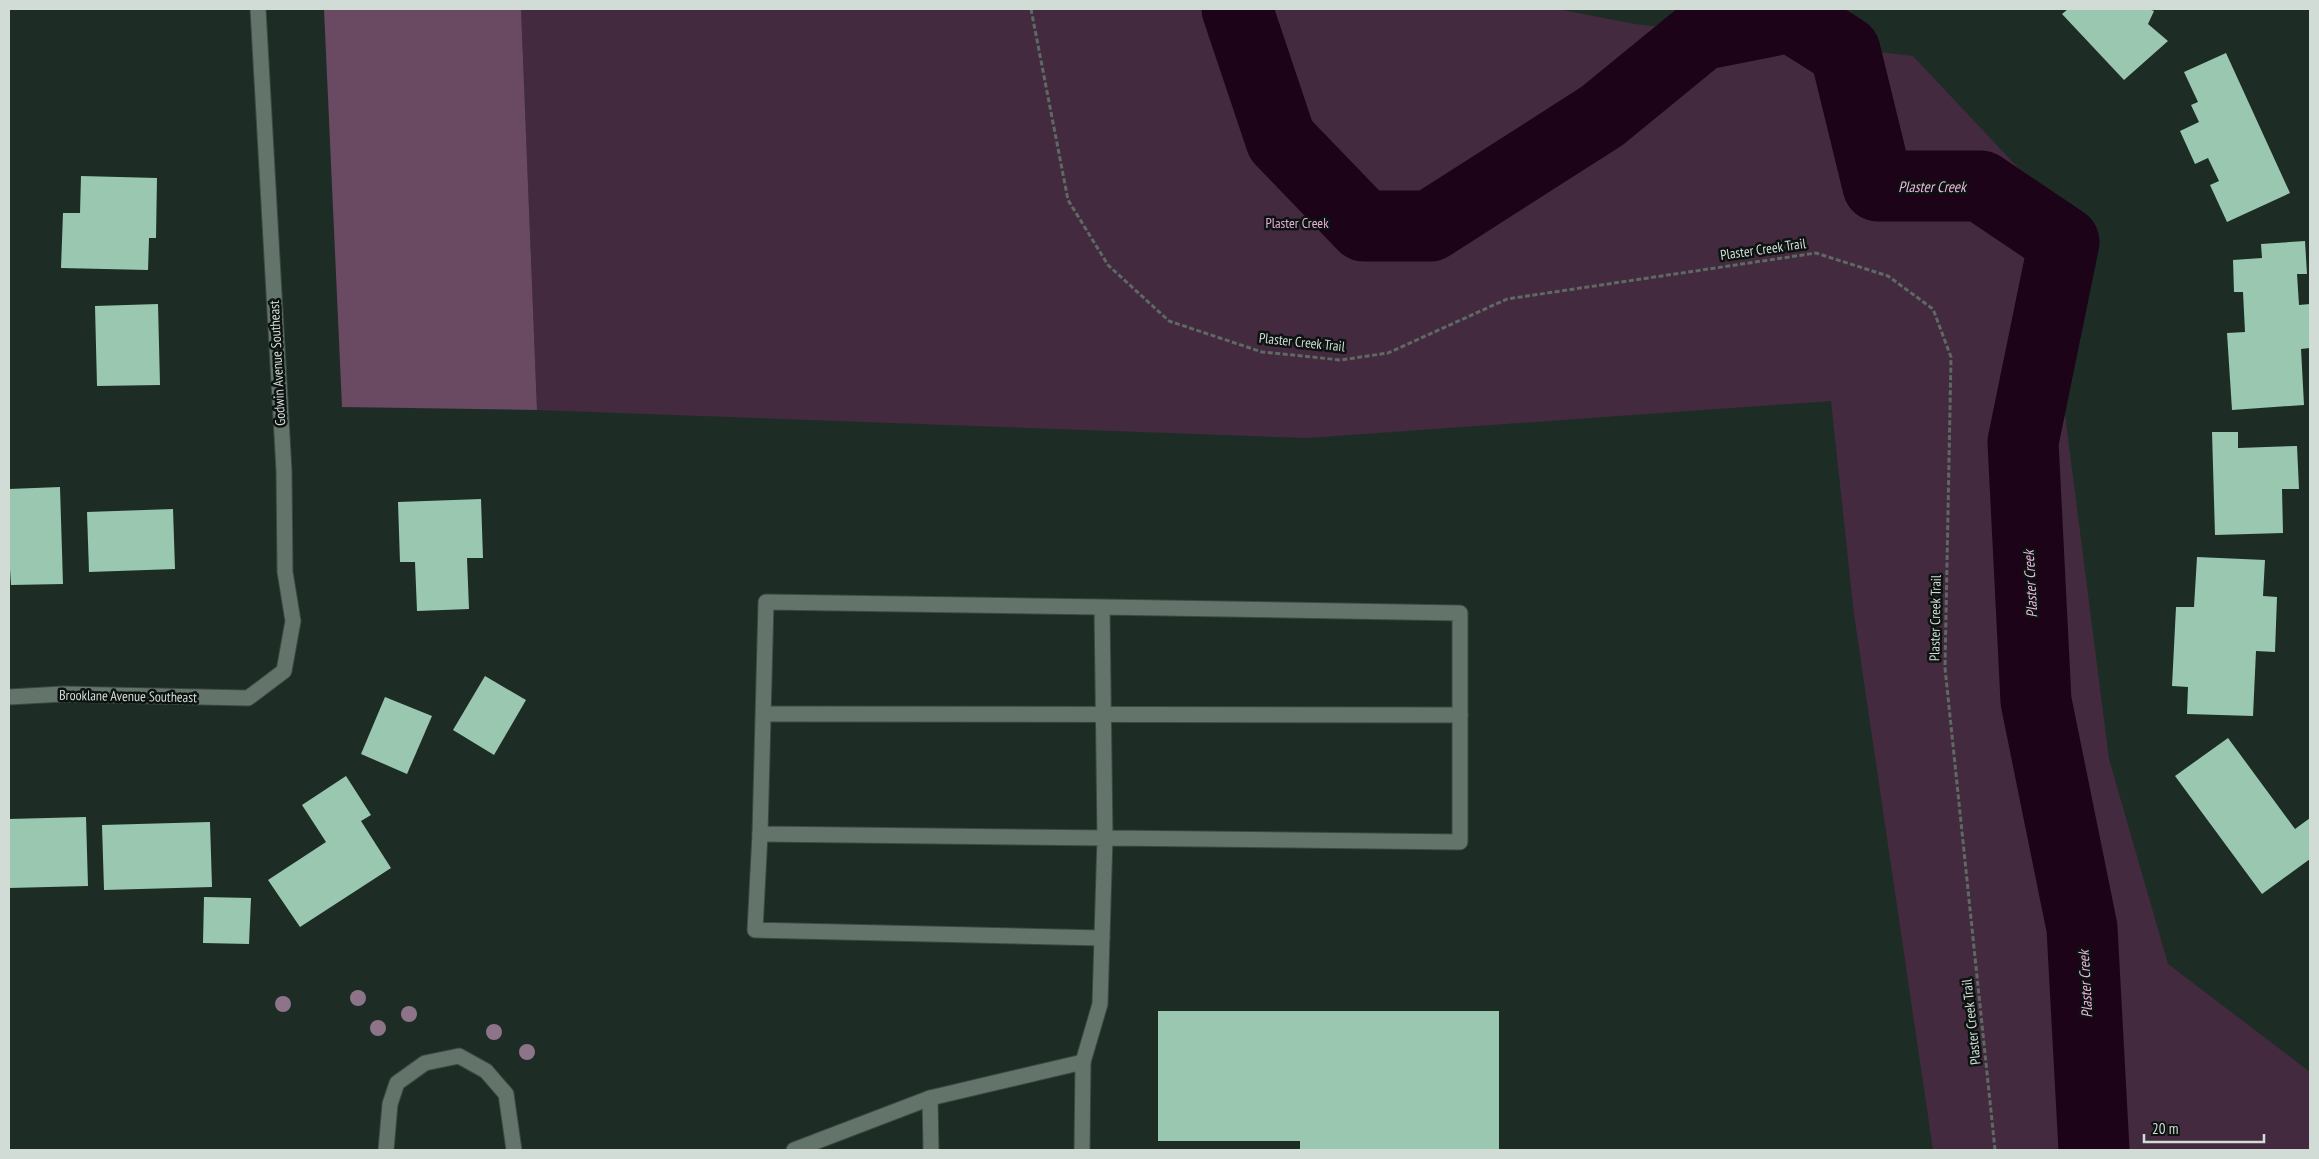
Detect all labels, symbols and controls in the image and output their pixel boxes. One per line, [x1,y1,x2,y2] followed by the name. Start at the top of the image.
[1898,177,1968,196] water label: Plaster Creek
[1265,214,1329,232] park label: Plaster Creek
[1719,234,1808,264] street label: Plaster Creek Trail
[265,300,289,426] street label: Godwin Avenue Southeast
[1258,329,1347,356] street label: Plaster Creek Trail
[2019,548,2041,618] water label: Plaster Creek
[1925,574,1945,661] street label: Plaster Creek Trail
[59,686,197,706] street label: Brooklane Avenue Southeast
[2074,948,2096,1018] water label: Plaster Creek
[1957,977,1984,1066] street label: Plaster Creek Trail
[2144,1112,2264,1144] scale bar
[2152,1119,2178,1138] text: 20 m

